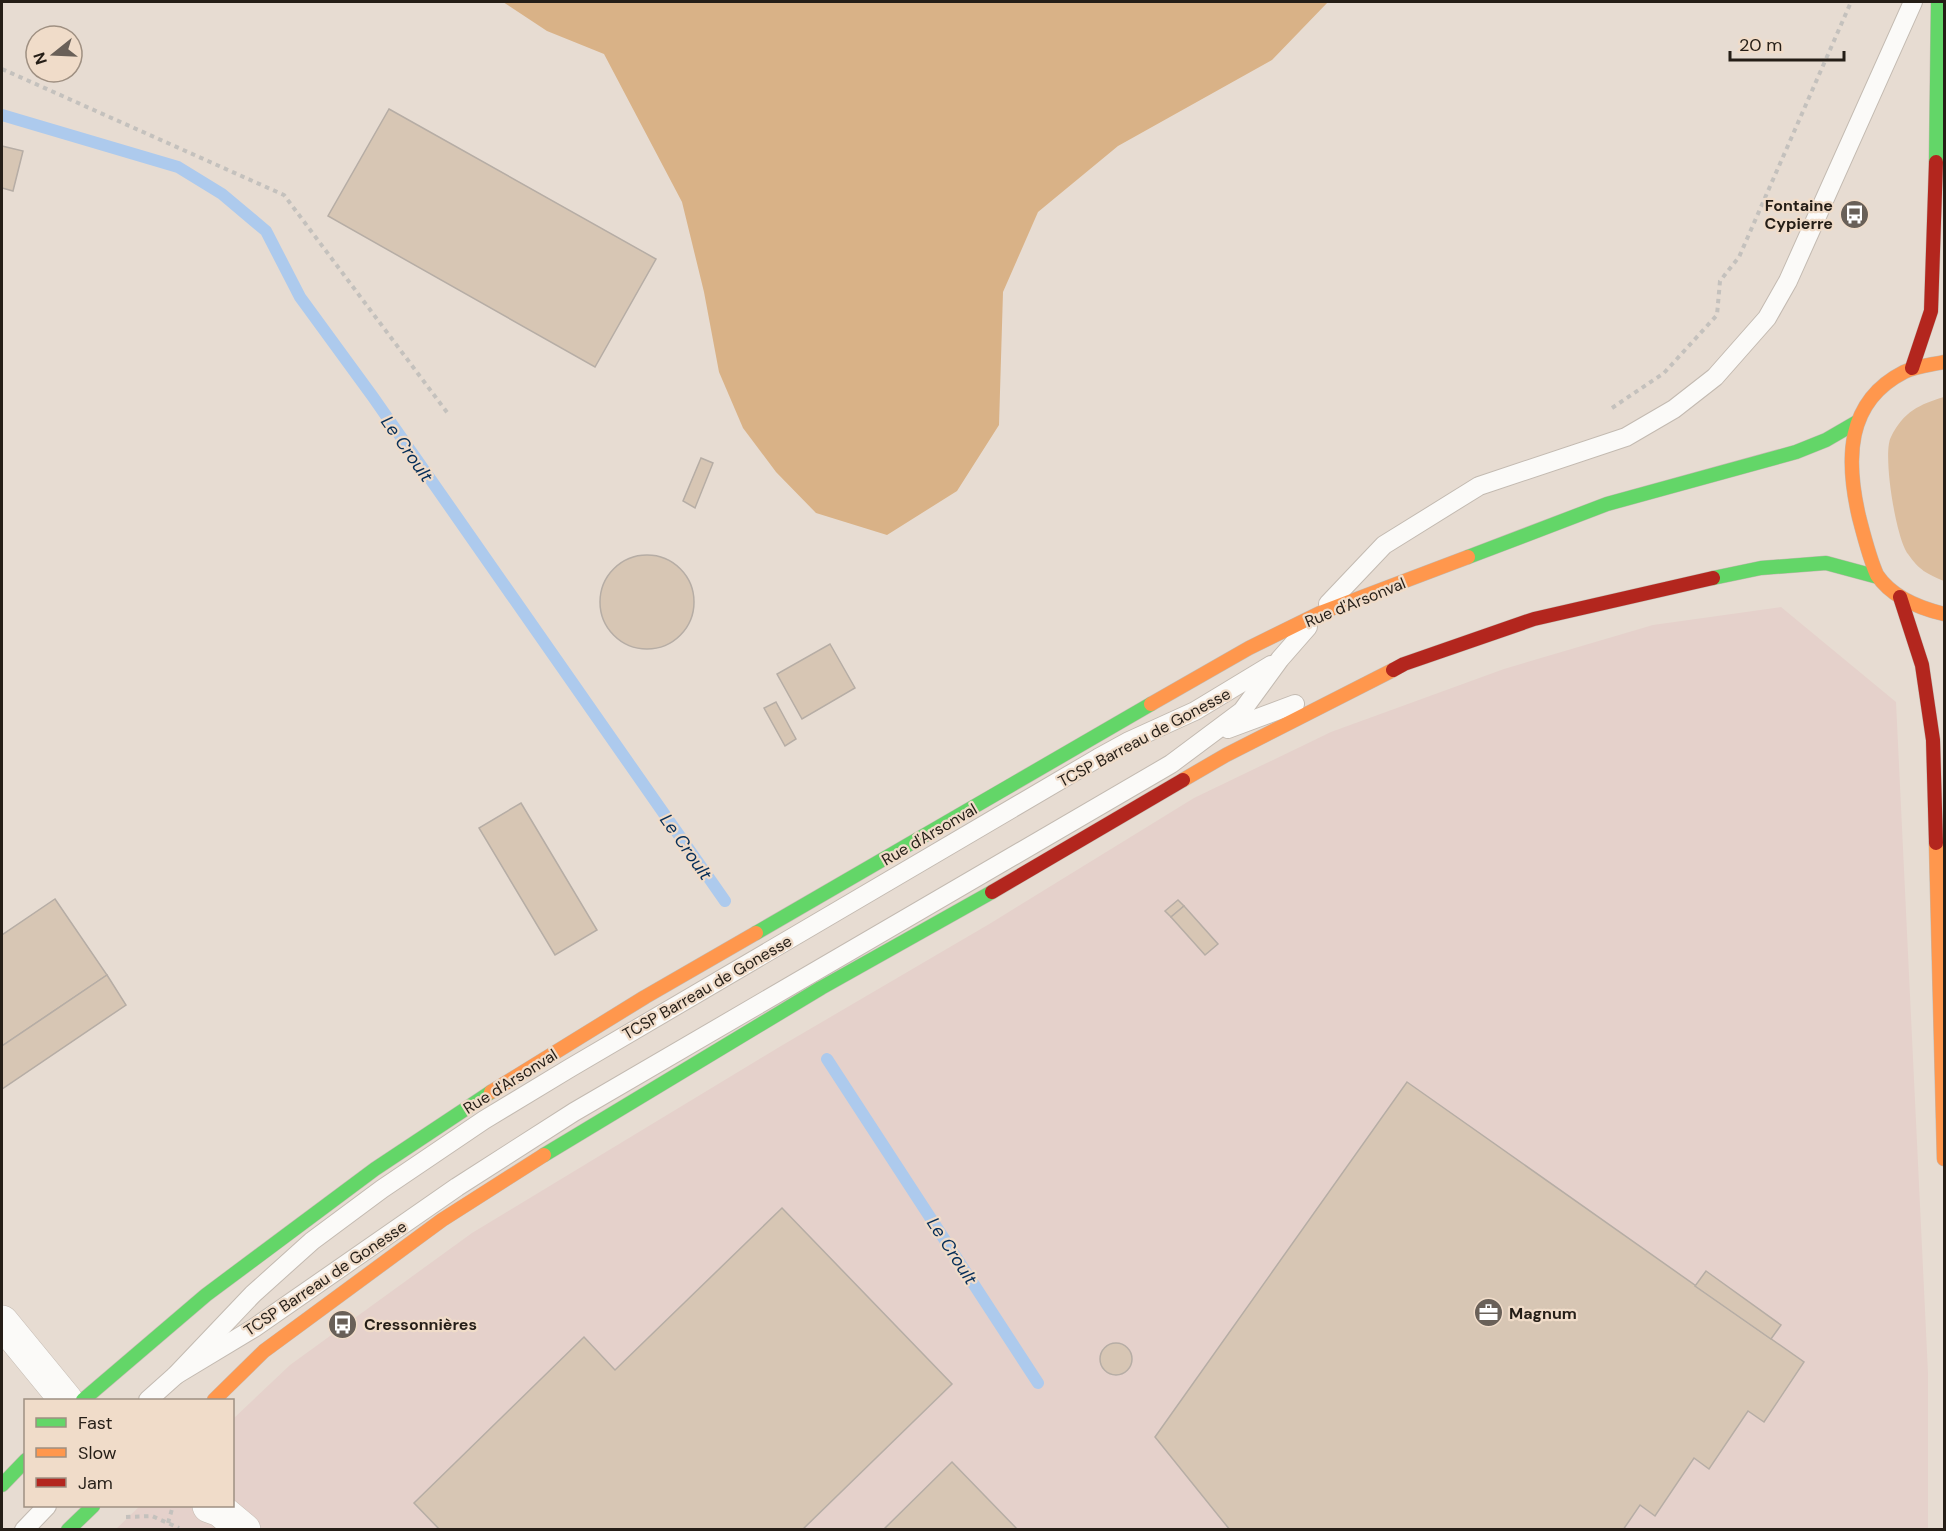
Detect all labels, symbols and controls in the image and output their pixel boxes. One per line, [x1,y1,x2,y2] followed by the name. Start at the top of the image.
[24,24,84,84] north arrow
[1730,24,1844,62] scale bar
[1739,33,1782,57] text: 20 m
[28,50,52,67] text: N
[1764,195,1833,234] place label: Fontaine Cypierre
[1838,198,1870,230] bus stop icon: Fontaine Cypierre
[375,411,439,488] water label: Le Croult
[1302,573,1409,632] street label: Rue d'Arsonval
[1054,683,1234,792] street label: TCSP Barreau de Gonesse
[878,799,981,870] street label: Rue d'Arsonval
[654,809,718,886] water label: Le Croult
[619,930,796,1045] street label: TCSP Barreau de Gonesse
[459,1044,561,1119] street label: Rue d'Arsonval
[921,1213,983,1290] water label: Le Croult
[240,1216,411,1341] street label: TCSP Barreau de Gonesse
[1472,1297,1504,1329] office icon: Magnum
[1509,1303,1577,1324] place label: Magnum
[327,1308,359,1340] bus stop icon: Cressonnières
[364,1314,477,1335] place label: Cressonnières
[24,1399,234,1507] legend
[78,1411,113,1435] text: Fast
[78,1441,117,1465] text: Slow
[78,1471,113,1495] text: Jam

